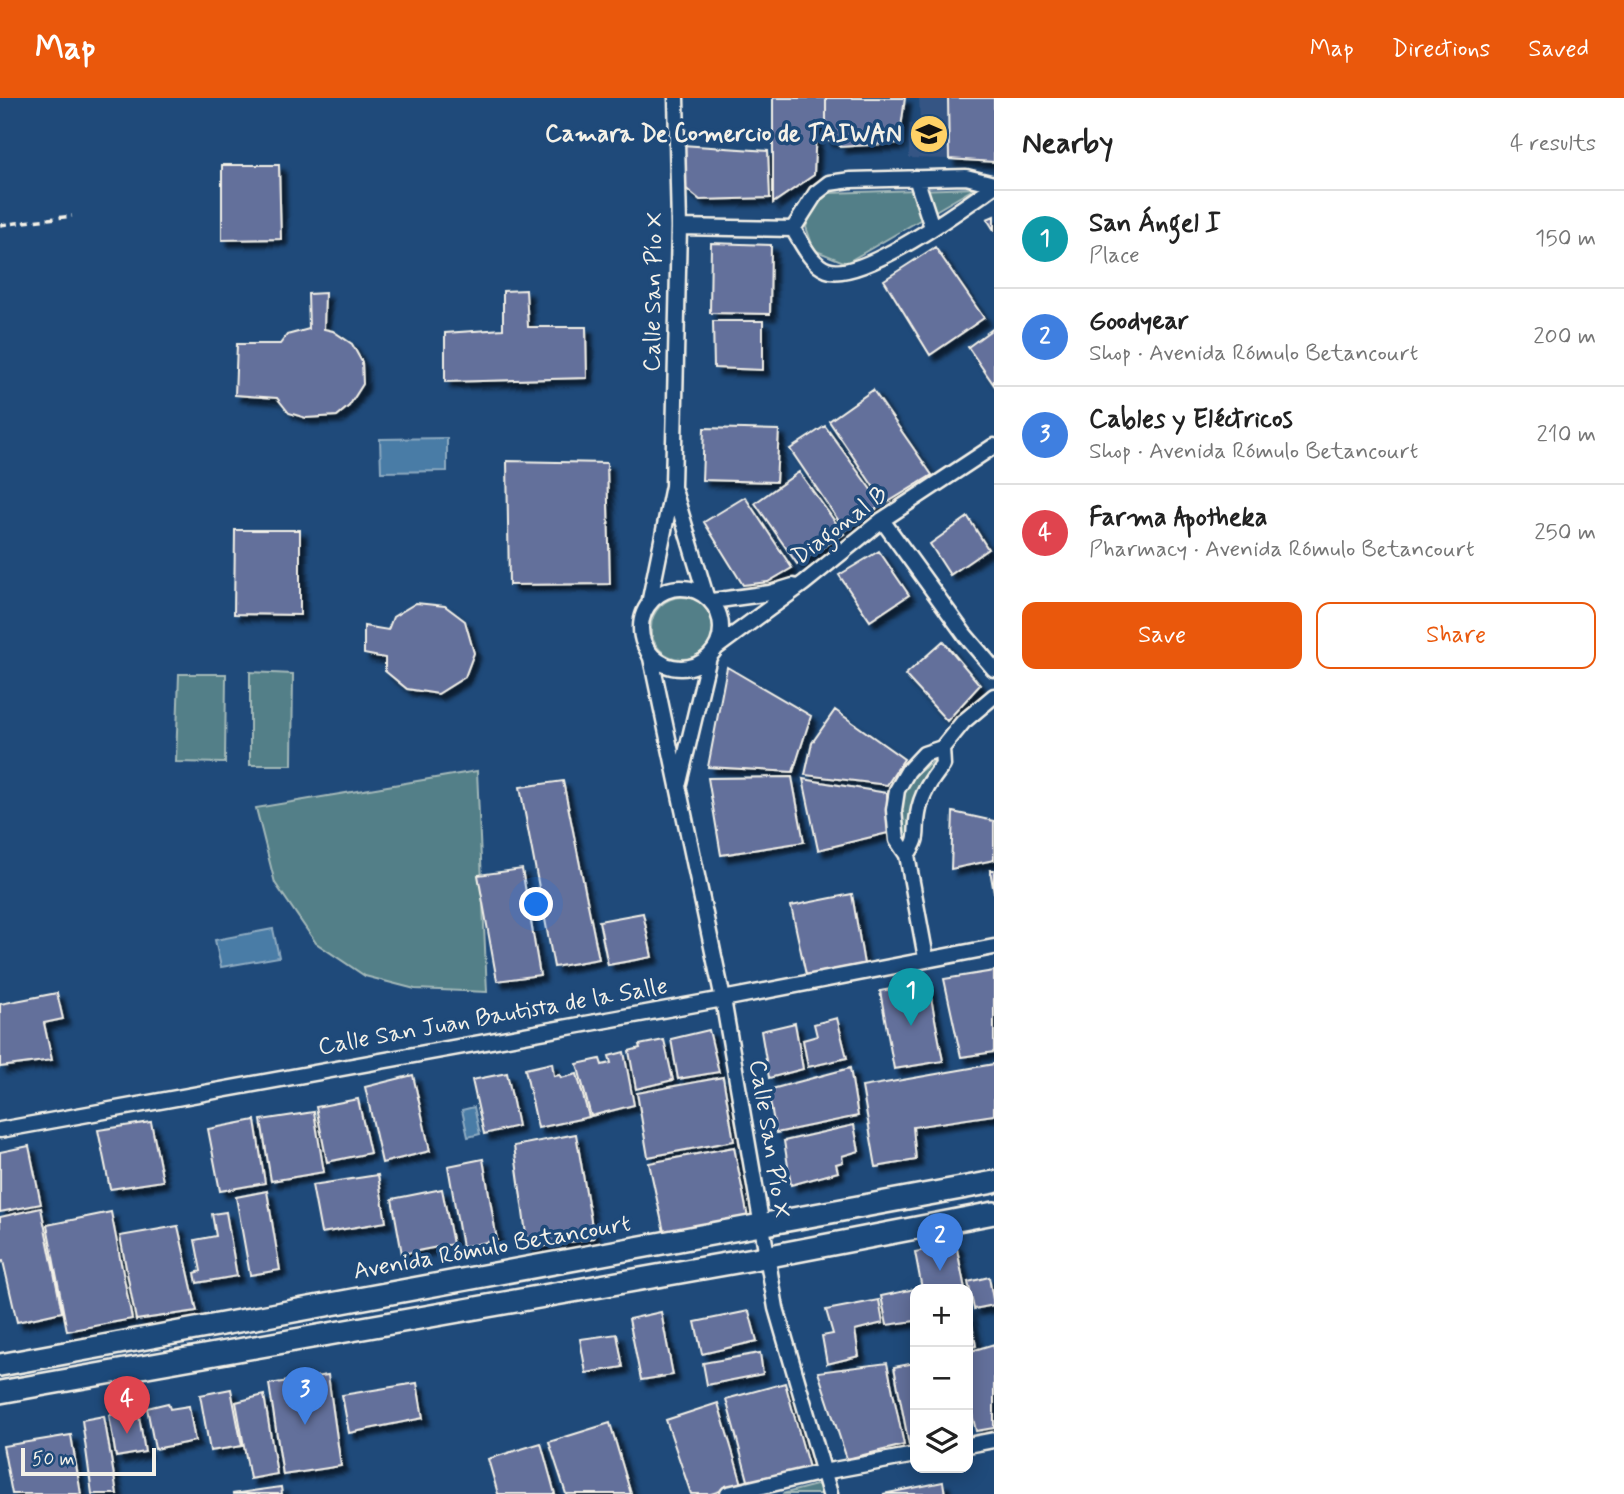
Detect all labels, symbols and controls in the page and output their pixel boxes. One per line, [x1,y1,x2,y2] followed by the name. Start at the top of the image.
[35,27,95,71] text: Map
[1310,34,1354,65] text: Map
[1392,34,1490,65] text: Directions
[1528,34,1589,65] text: Saved
[908,113,950,155] school or university icon: Camara De Comercio de TAIWAN
[545,119,902,150] place label: Camara De Comercio de TAIWAN
[1022,124,1113,163] text: Nearby
[1510,129,1596,159] text: 4 results
[1089,207,1221,241] text: San Ángel I
[637,212,671,372] street label: Calle San Pío X
[1040,224,1050,254] text: 1
[1535,224,1596,254] text: 150 m
[1089,241,1140,271] text: Place
[1089,305,1189,339] text: Goodyear
[1039,322,1051,352] text: 2
[1533,322,1596,352] text: 200 m
[1089,339,1418,369] text: Shop · Avenida Rómulo Betancourt
[1089,403,1293,437] text: Cables y Eléctricos
[1040,420,1050,450] text: 3
[1536,420,1596,450] text: 210 m
[1089,437,1418,467] text: Shop · Avenida Rómulo Betancourt
[786,480,896,575] street label: Diagonal B
[1089,501,1267,535] text: Farma Apotheka
[1038,518,1052,548] text: 4
[1534,518,1596,548] text: 250 m
[1089,535,1475,565] text: Pharmacy · Avenida Rómulo Betancourt
[1022,602,1302,669] button: Save
[1316,602,1596,669] button: Share
[519,887,553,921] your location
[888,968,934,1026] pin: 1
[316,971,670,1063] street label: Calle San Juan Bautista de la Salle
[741,1058,797,1220] street label: Calle San Pío X
[351,1208,633,1288] street label: Avenida Rómulo Betancourt
[917,1213,963,1271] pin: 2
[910,1284,973,1473] map controls
[910,1284,973,1347] button: +
[910,1347,973,1410] button: −
[282,1367,328,1425] pin: 3
[104,1376,150,1434] pin: 4
[910,1410,973,1473] button: layers
[21,1445,156,1477] scale bar
[32,1447,75,1472] text: 50 m

